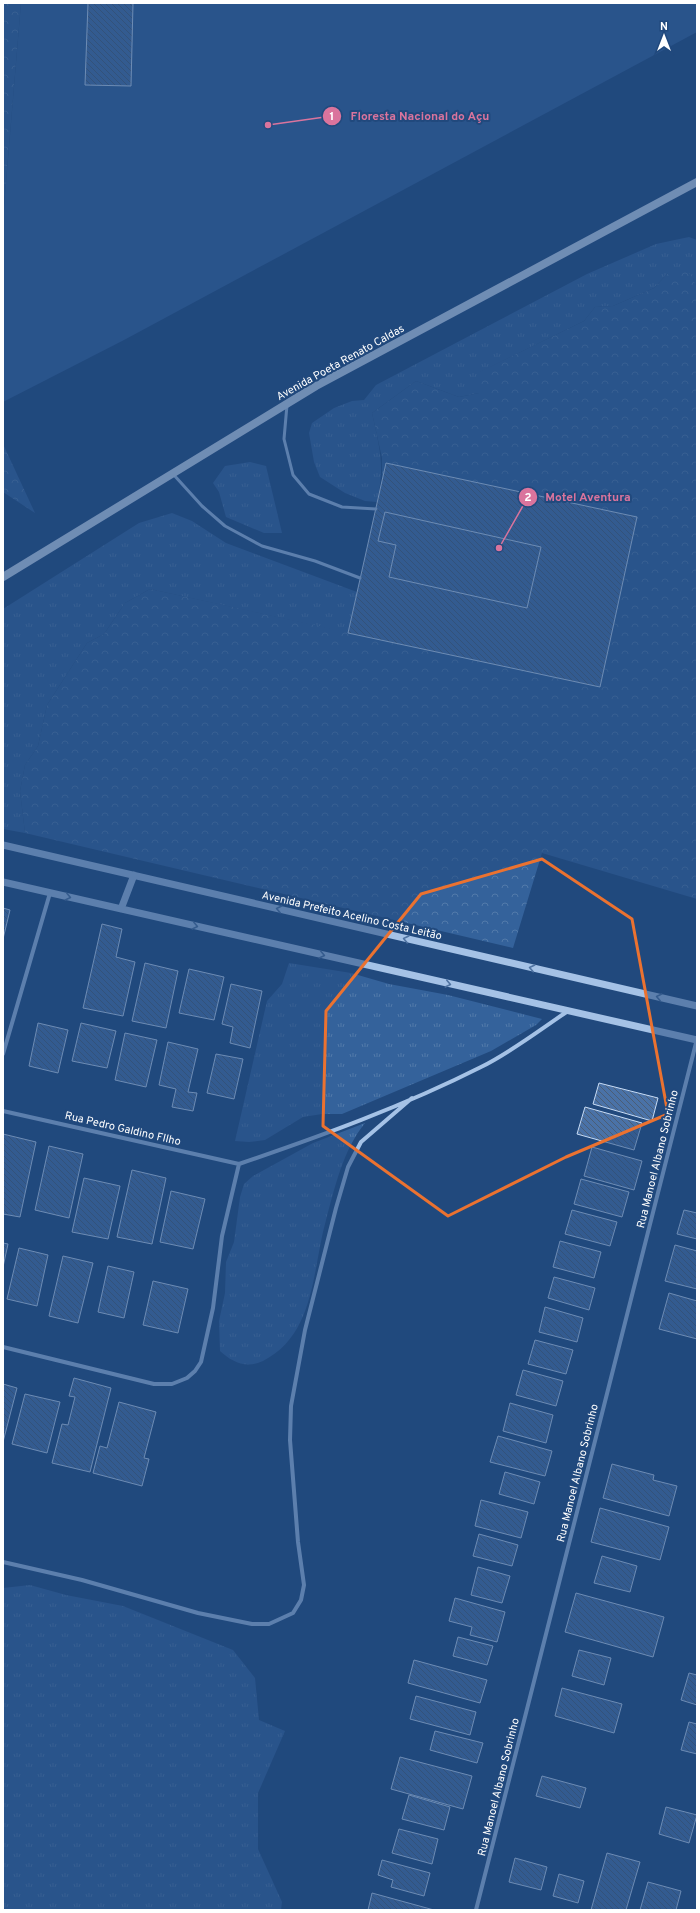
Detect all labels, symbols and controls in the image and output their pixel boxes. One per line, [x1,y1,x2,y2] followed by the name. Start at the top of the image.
[644,16,684,56] north arrow
[660,20,668,34] text: N
[322,104,498,128] callout: Floresta Nacional do Açu
[330,109,334,125] text: 1
[351,109,489,125] text: Floresta Nacional do Açu
[274,322,407,404] street label: Avenida Poeta Renato Caldas
[518,485,639,509] callout: Motel Aventura
[524,490,532,506] text: 2
[545,490,631,506] text: Motel Aventura
[260,888,443,944] street label: Avenida Prefeito Acelino Costa Leitão
[65,892,71,900] one-way arrow
[276,905,283,914] one-way arrow
[192,921,198,929] one-way arrow
[403,935,409,943] one-way arrow
[319,950,325,958] one-way arrow
[529,964,536,973] one-way arrow
[445,979,452,987] one-way arrow
[656,994,662,1002] one-way arrow
[634,1089,682,1230] street label: Rua Manoel Albano Sobrinho
[63,1109,182,1149] street label: Rua Pedro Galdino FIlho
[554,1403,602,1544] street label: Rua Manoel Albano Sobrinho
[475,1717,523,1858] street label: Rua Manoel Albano Sobrinho

